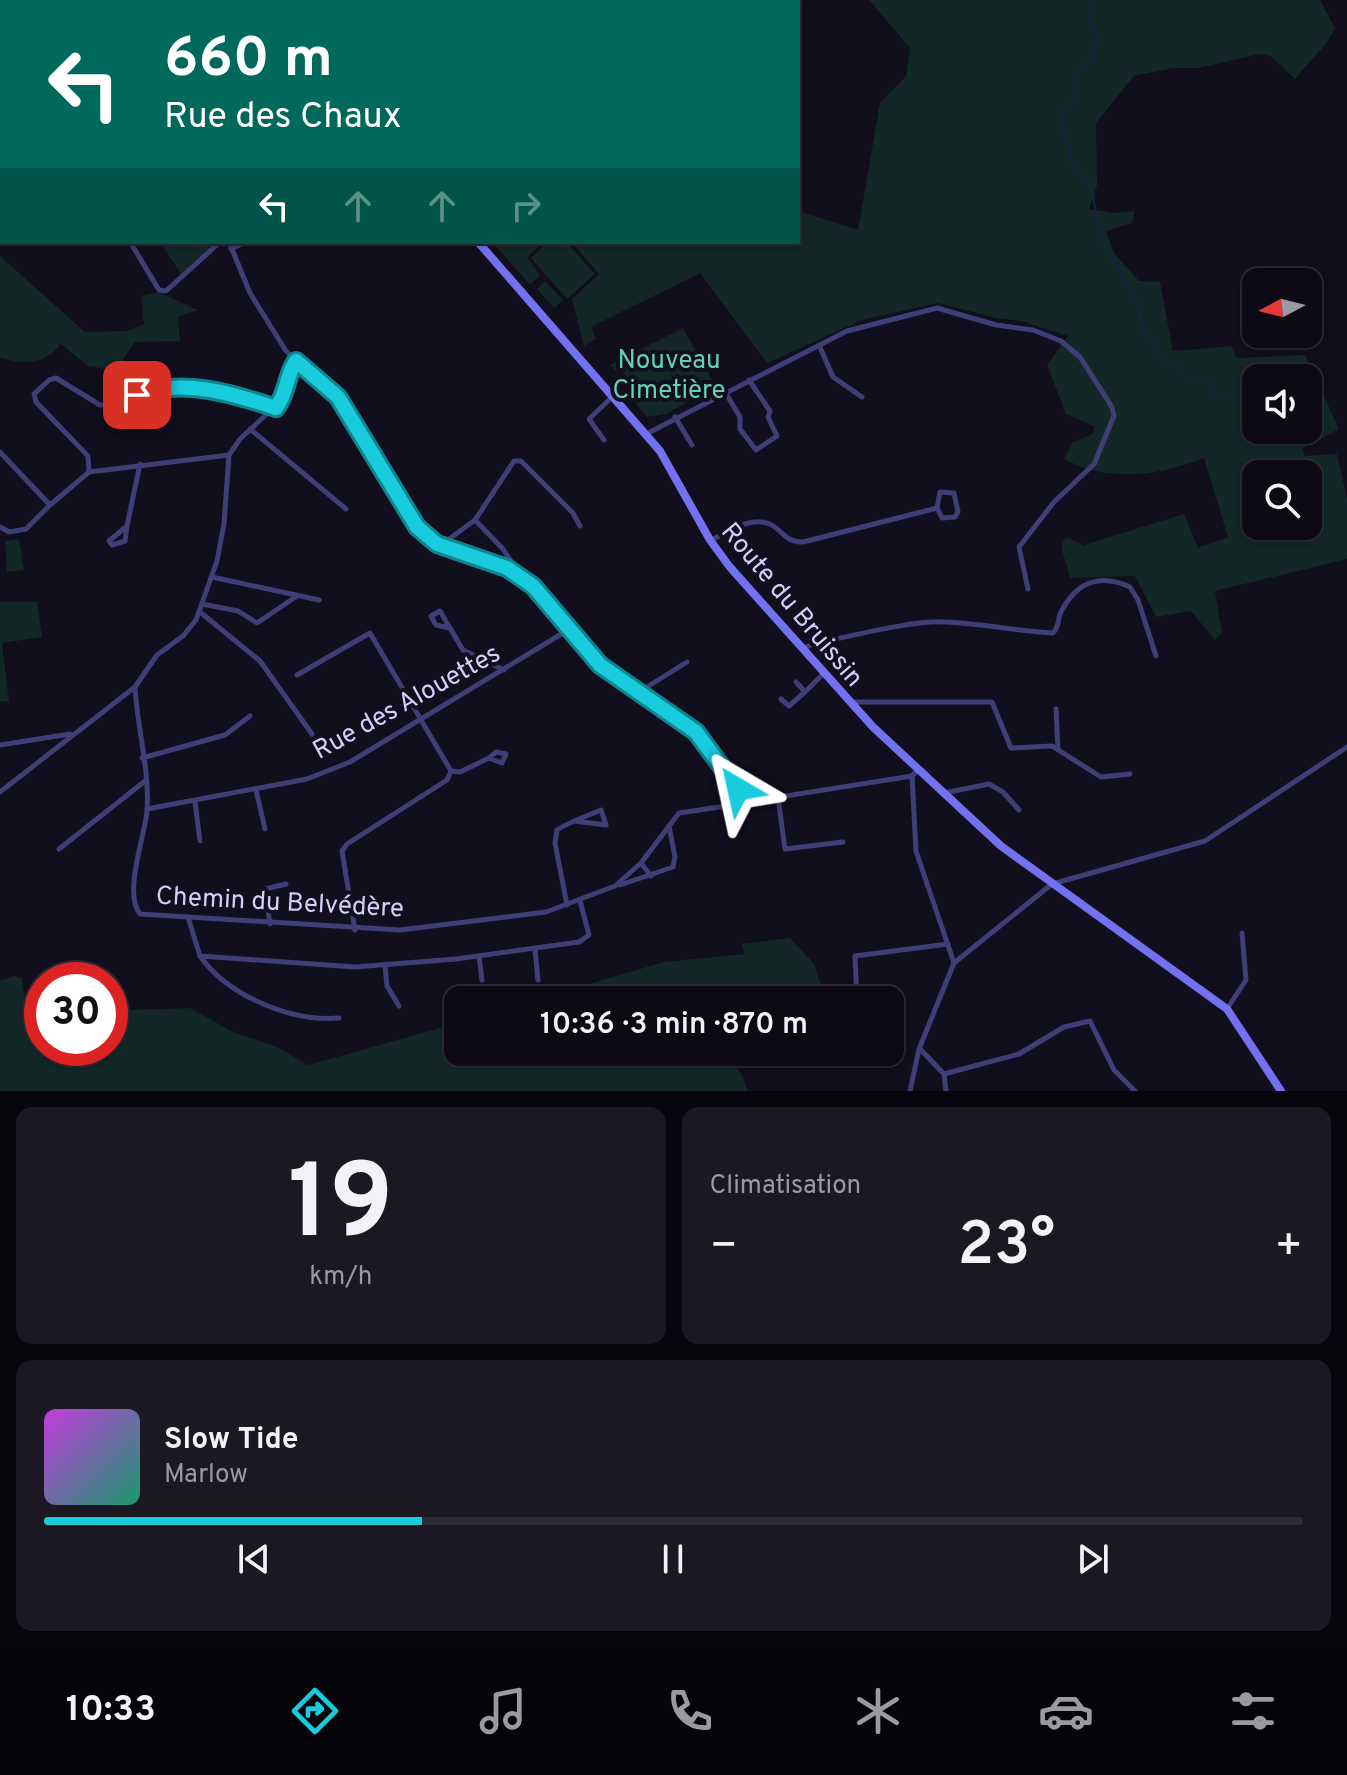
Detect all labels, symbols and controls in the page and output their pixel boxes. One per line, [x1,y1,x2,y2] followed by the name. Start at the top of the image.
[164,26,333,96] text: 660 m
[32,32,136,136] icon: left
[164,95,402,141] text: Rue des Chaux
[252,184,296,228] icon: left
[336,184,380,228] icon: ahead
[420,184,464,228] icon: ahead
[504,184,548,228] icon: right
[1242,268,1322,348] north arrow
[1242,268,1322,540] map controls
[613,345,725,408] park label: Nouveau Cimetière
[103,361,171,429] pin
[1242,364,1322,444] button: sound
[115,373,159,417] icon: arrive
[1242,460,1322,540] button: search
[713,517,869,695] street label: Route du Bruissin
[308,638,507,768] street label: Rue des Alouettes
[696,747,780,831] position arrow
[155,881,405,926] street label: Chemin du Belvédère
[24,962,128,1066] speed limit sign: 30
[540,1007,808,1044] text: 10:36 · 3 min · 870 m
[288,1143,394,1275] text: 19
[710,1170,861,1203] text: Climatisation
[957,1210,1055,1286] text: 23°
[710,1220,738,1276] text: −
[1275,1220,1303,1276] text: +
[309,1261,372,1294] text: km/h
[164,1422,298,1459] text: Slow Tide
[164,1459,248,1492] text: Marlow
[232,1537,276,1581] icon: previous
[651,1537,695,1581] icon: pause
[1071,1537,1115,1581] icon: next
[287,1683,343,1739] icon: directions
[475,1683,531,1739] icon: music
[662,1683,718,1739] icon: phone
[850,1683,906,1739] icon: climate
[1038,1683,1094,1739] icon: car
[1225,1683,1281,1739] icon: filters
[66,1688,156,1734] text: 10:33

